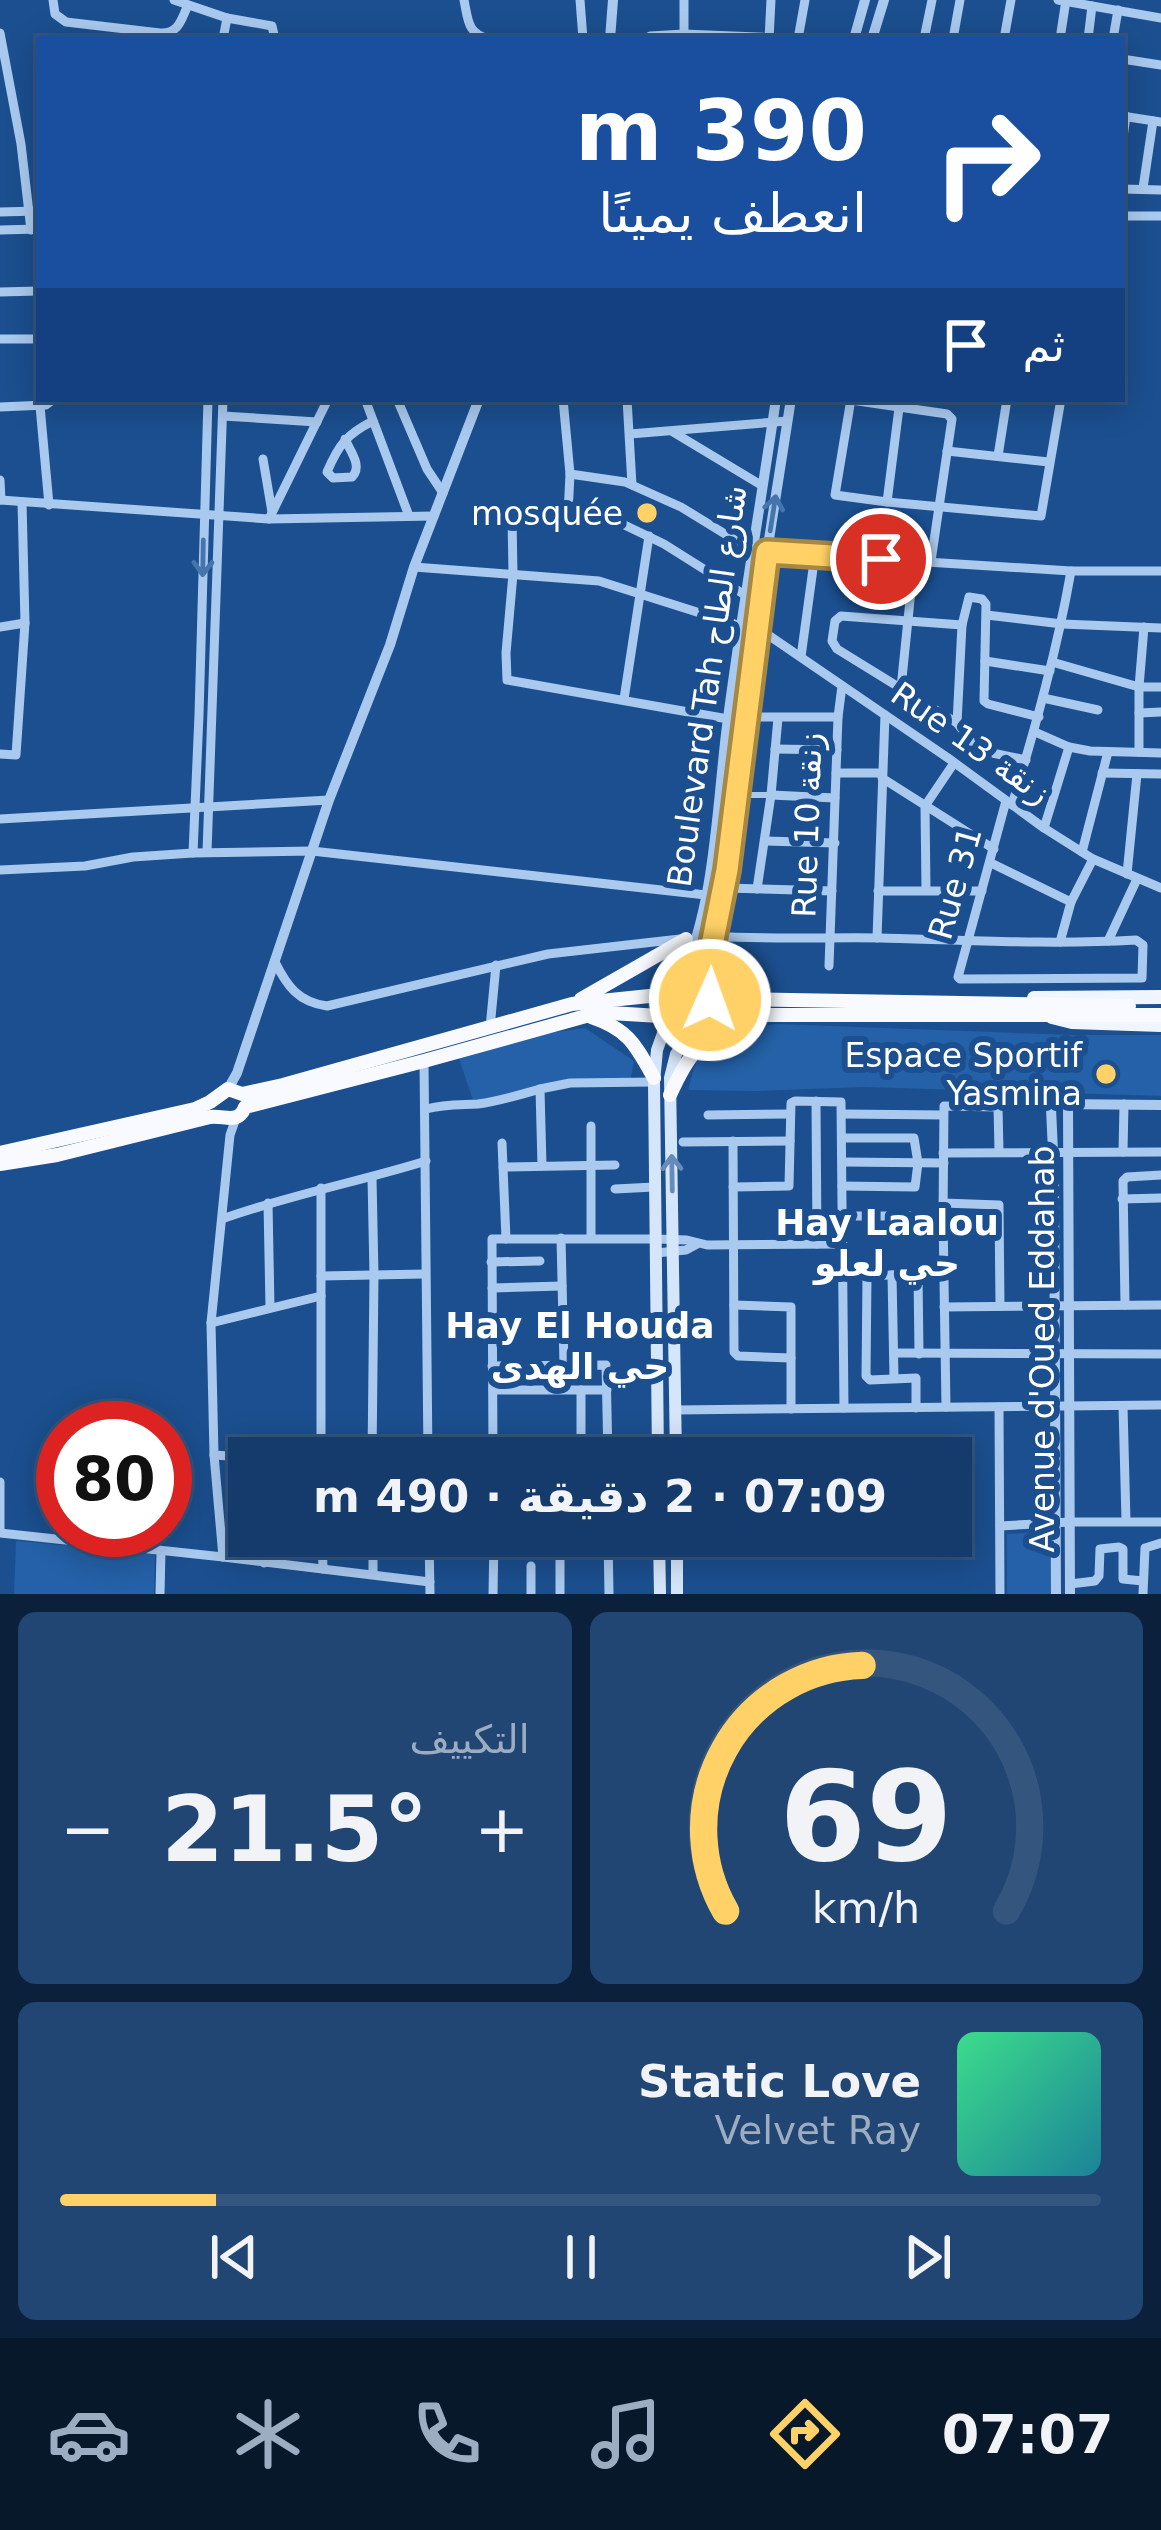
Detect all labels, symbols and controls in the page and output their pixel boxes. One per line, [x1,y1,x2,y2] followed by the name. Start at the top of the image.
[575,82,867,180] text: 390 m
[909,84,1065,240] icon: right
[598,182,867,245] text: انعطف يمينًا
[933,312,999,378] icon: arrive
[1023,319,1065,372] text: ثم
[659,483,755,889] street label: Boulevard Tah شارع الطاح
[471,494,623,533] place label: mosquée
[762,495,785,534] one-way arrow
[634,500,660,526] marker: mosquée
[830,508,932,610] pin
[848,526,914,592] icon: arrive
[192,538,215,577] one-way arrow
[884,674,1058,812] street label: Rue 13 زنقة
[784,732,830,918] street label: Rue 10 زنقة
[920,822,990,944] street label: Rue 31
[647,937,773,1063] position arrow
[844,1036,1083,1113] place label: Espace Sportif Yasmina
[1093,1061,1119,1087] marker: Espace Sportif Yasmina
[1023,1146,1062,1552] street label: Avenue d'Oued Eddahab
[660,1154,683,1193] one-way arrow
[775,1202,999,1285] district label: Hay Laalou حي لعلو
[445,1305,715,1388] district label: Hay El Houda حي الهدى
[36,1401,192,1557] speed limit sign: 80
[313,1470,887,1523] text: 07:09 · 2 دقيقة · 490 m
[410,1717,530,1762] text: التكييف
[779,1744,953,1889] text: 69
[161,1777,428,1882] text: 21.5°
[60,1791,115,1868] text: −
[474,1791,530,1868] text: +
[812,1883,920,1933] text: km/h
[638,2055,921,2108] text: Static Love
[715,2108,921,2153] text: Velvet Ray
[201,2224,267,2290] icon: previous
[548,2224,614,2290] icon: pause
[895,2224,961,2290] icon: next
[47,2392,131,2476] icon: car
[226,2392,310,2476] icon: climate
[405,2392,489,2476] icon: phone
[584,2392,668,2476] icon: music
[763,2392,847,2476] icon: directions
[942,2403,1114,2466] text: 07:07

